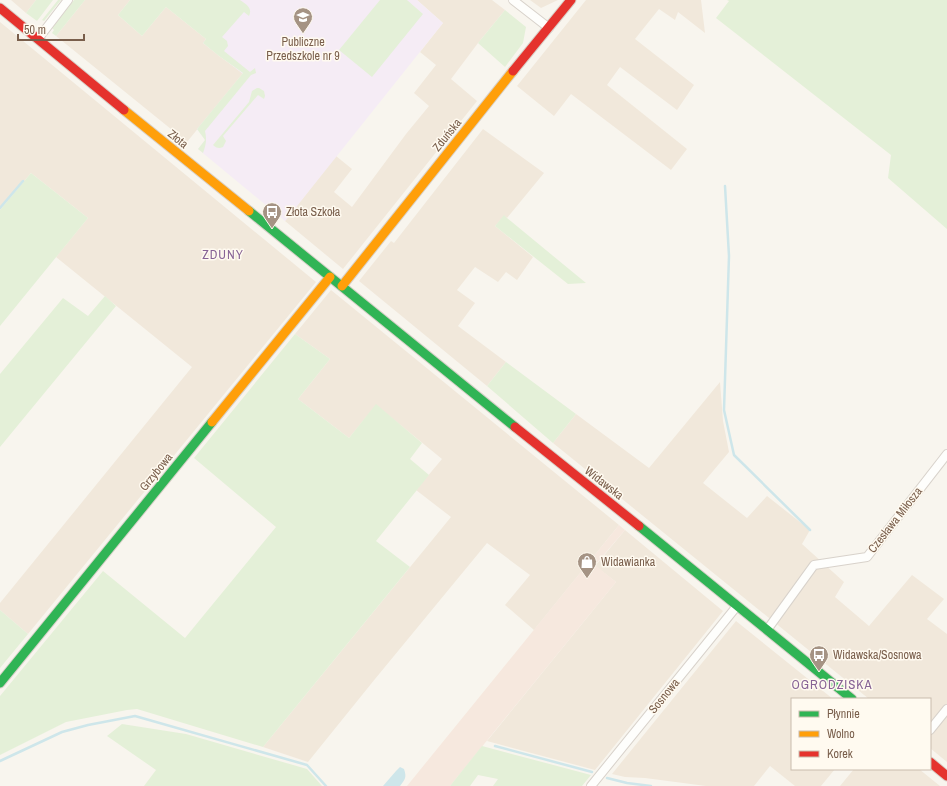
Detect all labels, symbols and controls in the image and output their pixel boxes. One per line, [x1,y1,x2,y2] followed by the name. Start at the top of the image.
[292,6,314,34] school or university icon: Publiczne Przedszkole nr 9
[18,16,84,42] scale bar
[24,22,46,38] text: 50 m
[266,34,340,64] place label: Publiczne Przedszkole nr 9
[429,115,465,155] street label: Zduńska
[164,126,192,152] street label: Złota
[261,201,283,229] bus stop icon: Złota Szkoła
[286,204,341,220] place label: Złota Szkoła
[202,246,244,263] district label: ZDUNY
[136,449,176,494] street label: Grzybowa
[581,463,627,504] street label: Widawska
[864,483,926,556] street label: Czesława Miłosza
[576,551,598,579] shop icon: Widawianka
[601,554,656,570] place label: Widawianka
[808,644,830,672] bus stop icon: Widawska/Sosnowa
[833,647,922,663] place label: Widawska/Sosnowa
[645,675,683,717] street label: Sosnowa
[791,676,873,693] district label: OGRODZISKA
[791,698,931,770] legend
[827,706,860,722] text: Płynnie
[827,726,855,742] text: Wolno
[827,746,853,762] text: Korek

